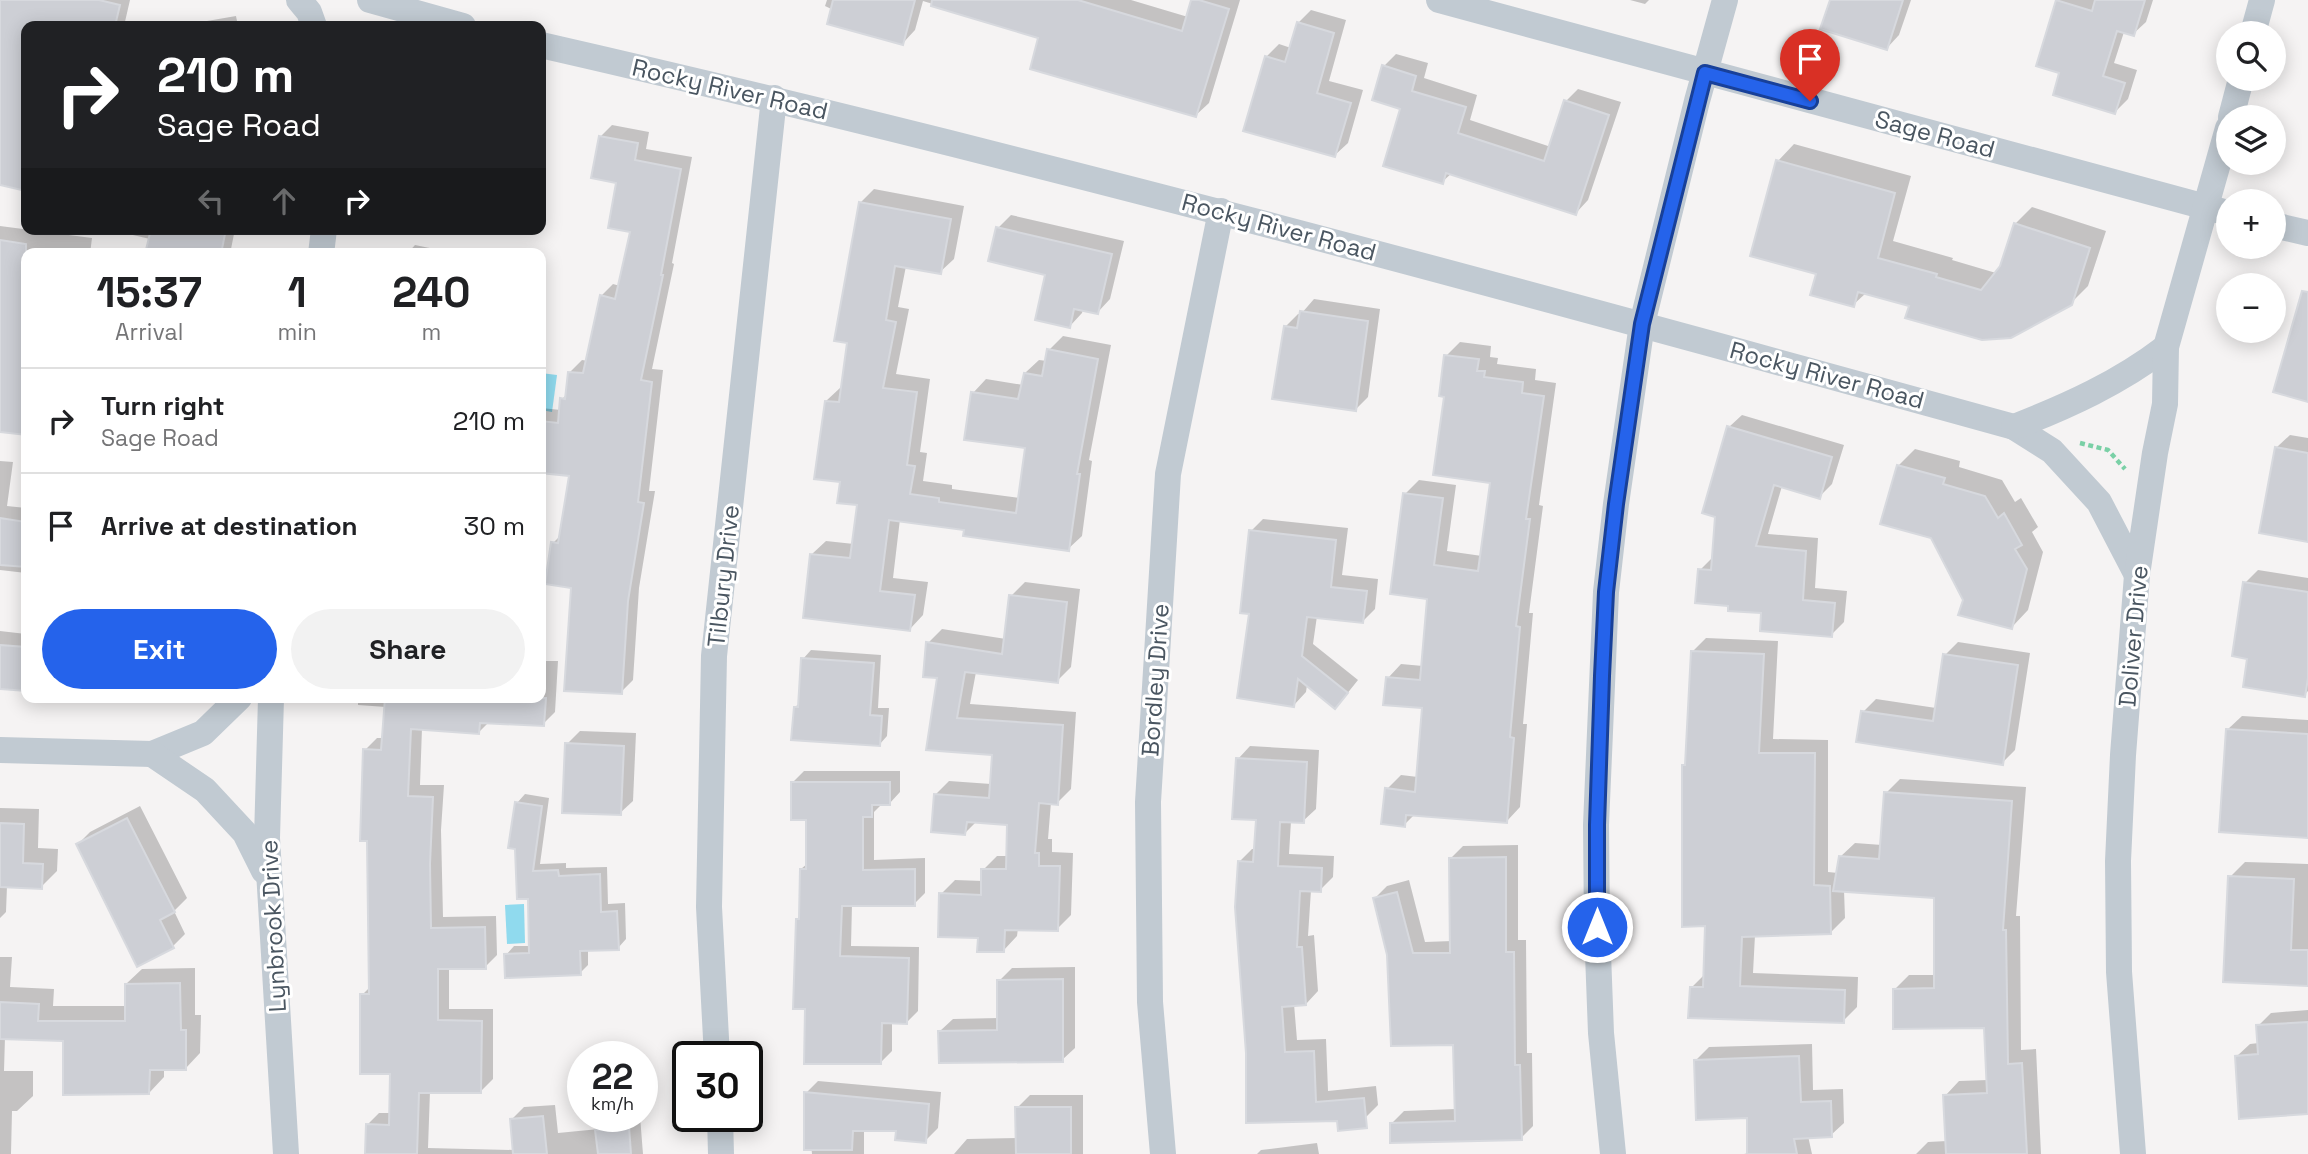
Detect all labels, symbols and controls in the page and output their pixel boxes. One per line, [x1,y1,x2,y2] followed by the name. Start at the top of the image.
[2216,21,2286,343] map controls
[2216,21,2286,91] button: search
[1780,29,1840,101] pin
[1791,40,1829,78] icon: arrive
[157,44,294,106] text: 210 m
[42,49,133,140] icon: right
[629,51,831,127] street label: Rocky River Road
[1872,103,1998,165] street label: Sage Road
[157,105,321,145] text: Sage Road
[2216,105,2286,175] button: layers
[192,182,230,220] icon: left
[265,182,303,220] icon: ahead
[338,182,376,220] icon: right
[1178,186,1380,268] street label: Rocky River Road
[2216,189,2286,259] button: +
[96,266,202,319] text: 15:37
[288,266,307,319] text: 1
[392,266,471,319] text: 240
[2216,273,2286,343] button: −
[115,317,183,347] text: Arrival
[277,317,317,347] text: min
[422,317,441,347] text: m
[1726,334,1928,416] street label: Rocky River Road
[101,389,225,423] text: Turn right
[42,402,80,440] icon: right
[453,404,525,438] text: 210 m
[101,423,219,453] text: Sage Road
[700,503,746,649] street label: Tilbury Drive
[42,507,80,545] icon: arrive
[101,509,358,543] text: Arrive at destination
[464,509,525,543] text: 30 m
[2111,564,2155,708] street label: Doliver Drive
[1134,602,1176,758] street label: Bordley Drive
[42,609,277,689] button: Exit
[291,609,525,689] button: Share
[253,839,293,1013] street label: Lynbrook Drive
[1560,890,1634,964] position arrow
[672,1041,763,1132] speed limit sign: 30
[592,1055,633,1099] text: 22
[591,1092,634,1115] text: km/h

